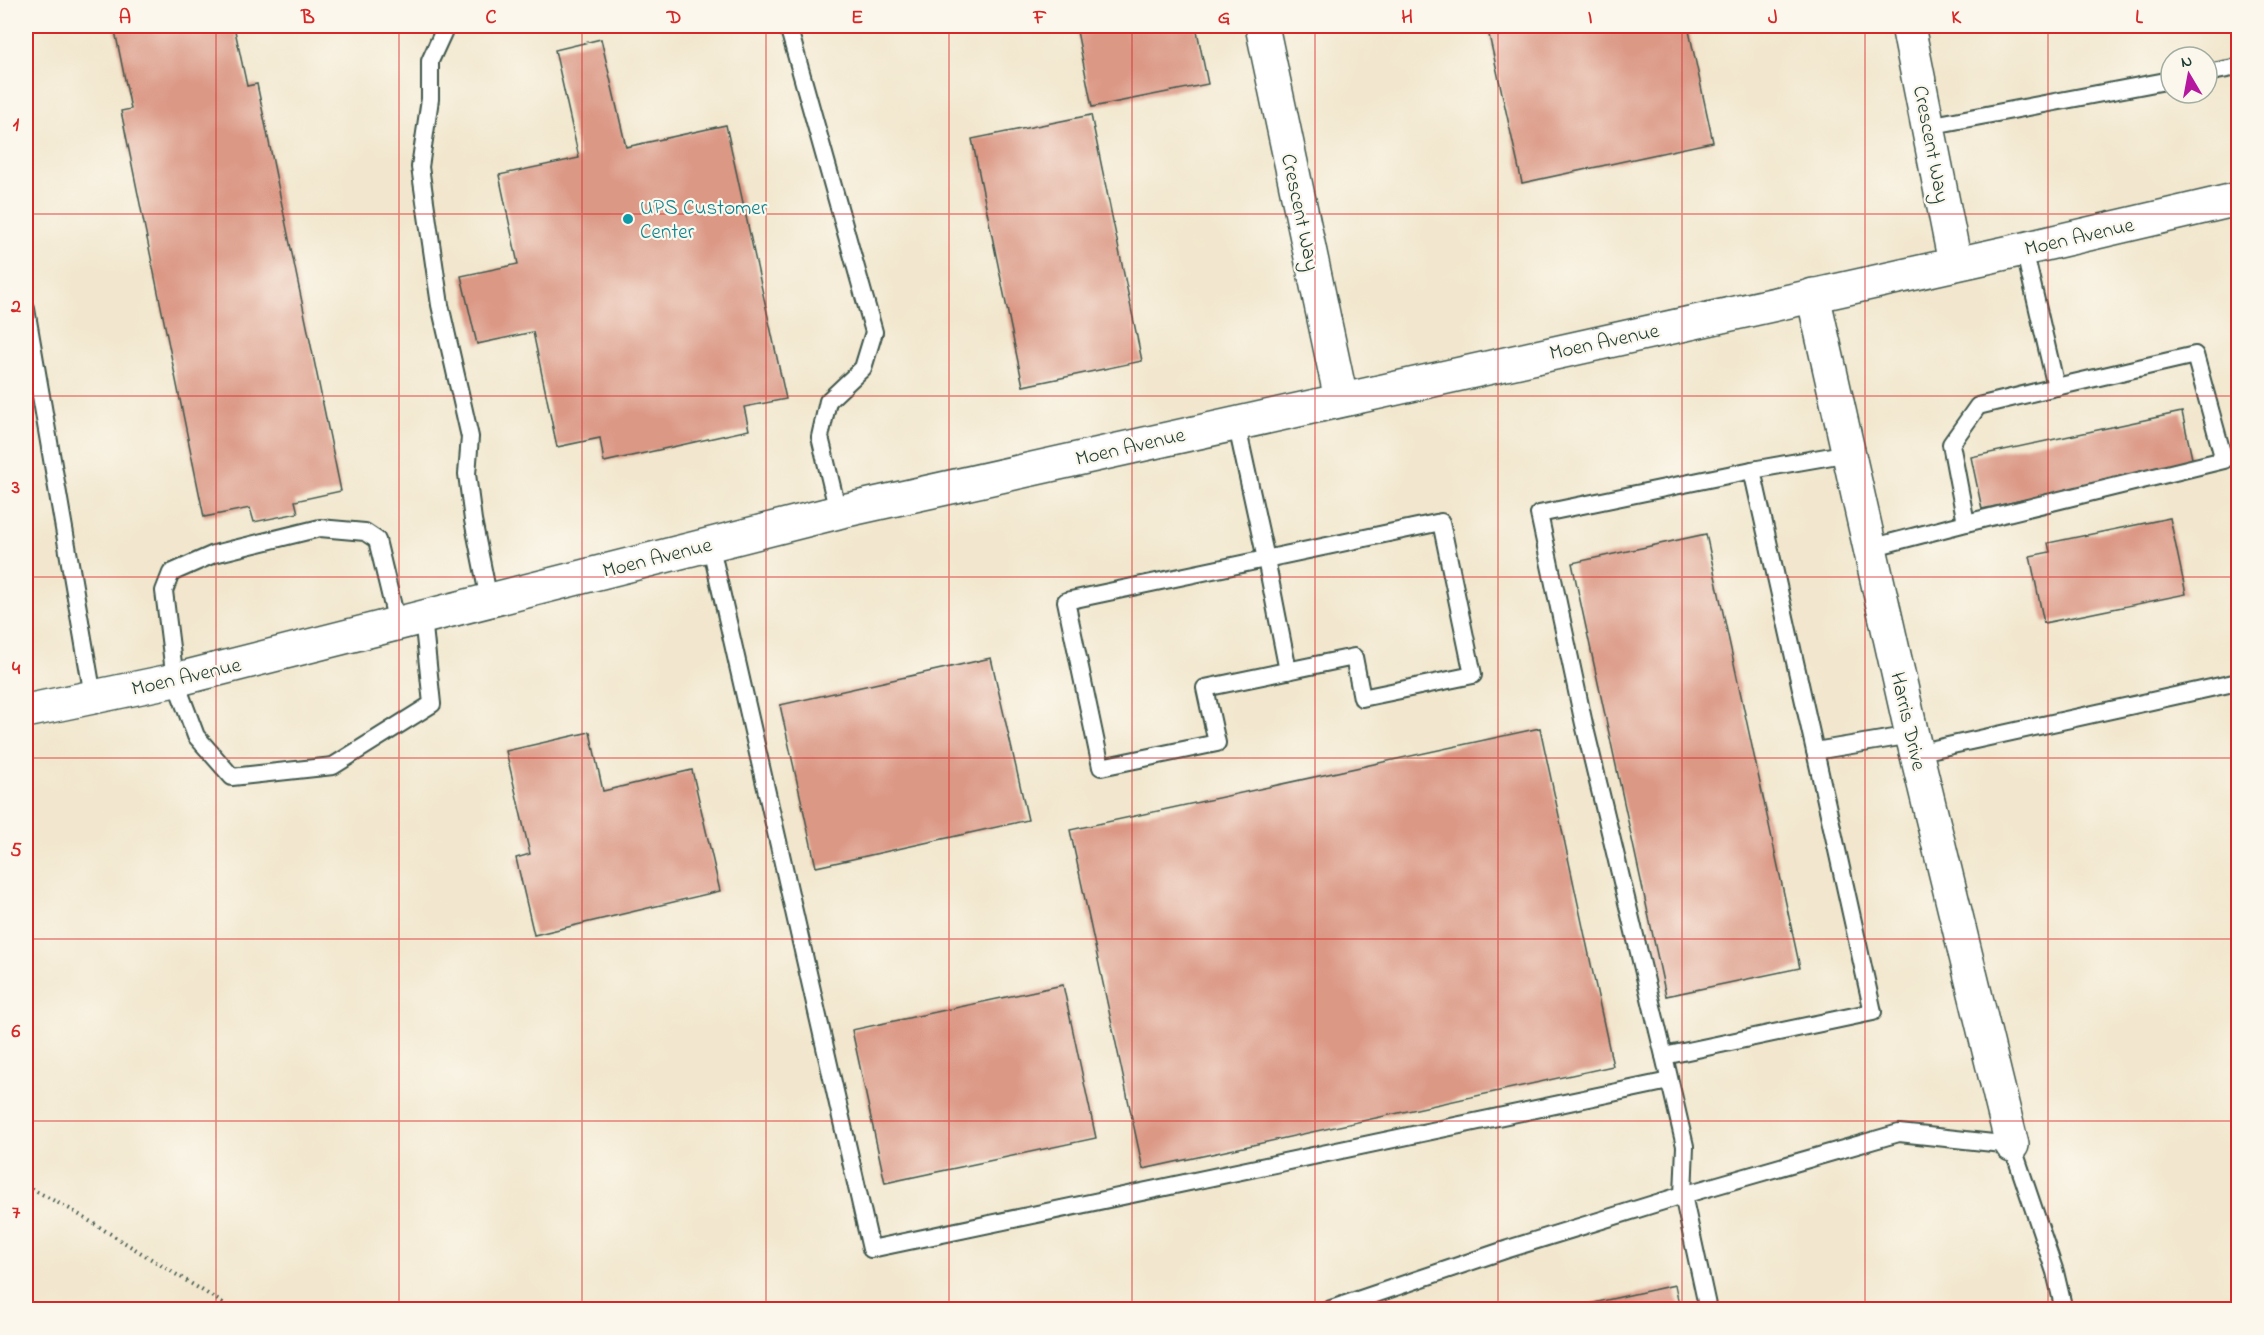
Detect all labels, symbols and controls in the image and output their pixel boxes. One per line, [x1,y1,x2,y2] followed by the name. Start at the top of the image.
[119,4,131,33] text: A
[300,4,315,33] text: B
[486,4,497,33] text: C
[666,4,681,33] text: D
[851,4,863,33] text: E
[1033,4,1047,33] text: F
[1218,4,1231,33] text: G
[1401,4,1413,33] text: H
[1588,4,1593,33] text: I
[1768,4,1778,33] text: J
[1951,4,1962,33] text: K
[2135,4,2143,33] text: L
[2159,45,2219,105] north arrow
[2179,49,2194,75] text: N
[1902,83,1956,206] street label: Crescent Way
[13,111,20,140] text: 1
[1270,151,1326,274] street label: Crescent Way
[640,194,768,248] place label: UPS Customer Center
[2022,211,2138,265] street label: Moen Avenue
[621,212,635,226] marker: UPS Customer Center
[10,293,21,322] text: 2
[1547,317,1663,369] street label: Moen Avenue
[1073,421,1189,475] street label: Moen Avenue
[11,474,20,503] text: 3
[600,531,716,587] street label: Moen Avenue
[129,651,245,705] street label: Moen Avenue
[12,655,21,684] text: 4
[1881,669,1933,774] street label: Harris Drive
[10,837,22,866] text: 5
[12,1018,21,1047] text: 6
[12,1199,21,1228] text: 7

